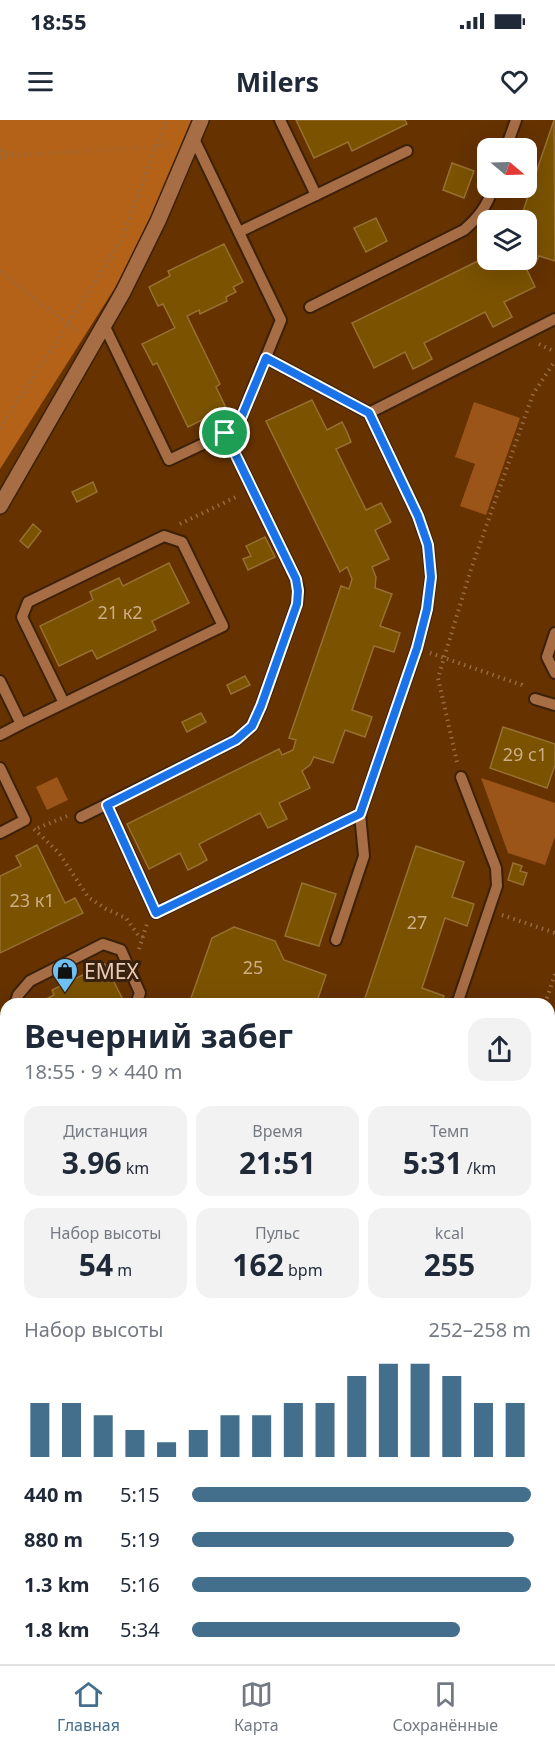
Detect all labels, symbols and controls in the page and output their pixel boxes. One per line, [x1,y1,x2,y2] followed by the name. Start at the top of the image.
[30,6,87,36] text: 18:55
[236,63,319,100] text: Milers
[24,65,57,98] icon: menu
[498,65,531,98] icon: heart
[477,138,537,198] north arrow
[477,138,537,270] map controls
[477,210,537,270] button: layers
[199,407,250,458] pin
[208,416,241,449] icon: arrive
[97,600,143,624] house number: 21 к2
[503,742,547,766] house number: 29 с1
[9,888,55,912] house number: 23 к1
[407,910,427,934] house number: 27
[243,955,263,979] house number: 25
[50,956,80,994] shop icon: EMEX
[84,957,139,985] place label: EMEX
[24,1013,293,1058] text: Вечерний забег
[468,1018,531,1081] button: share
[24,1058,182,1085] text: 18:55 · 9 × 440 m
[63,1120,148,1142] text: Дистанция
[252,1120,303,1142] text: Время
[430,1120,469,1142] text: Темп
[62,1142,122,1183] text: 3.96
[239,1142,316,1183] text: 21:51
[403,1142,463,1183] text: 5:31
[122,1157,149,1179] text: km
[463,1157,496,1179] text: /km
[50,1222,161,1244] text: Набор высоты
[255,1222,300,1244] text: Пульс
[435,1222,464,1244] text: kcal
[79,1244,113,1285] text: 54
[232,1244,284,1285] text: 162
[424,1244,475,1285] text: 255
[113,1259,132,1281] text: m
[284,1259,323,1281] text: bpm
[24,1316,163,1343] text: Набор высоты
[428,1316,531,1343] text: 252–258 m
[24,1481,83,1508] text: 440 m
[120,1481,160,1508] text: 5:15
[24,1526,83,1553] text: 880 m
[120,1526,160,1553] text: 5:19
[24,1571,90,1598] text: 1.3 km
[120,1571,160,1598] text: 5:16
[24,1616,90,1643] text: 1.8 km
[120,1616,160,1643] text: 5:34
[57,1678,120,1736] tab: Главная
[234,1678,279,1736] tab: Карта
[393,1678,498,1736] tab: Сохранённые

